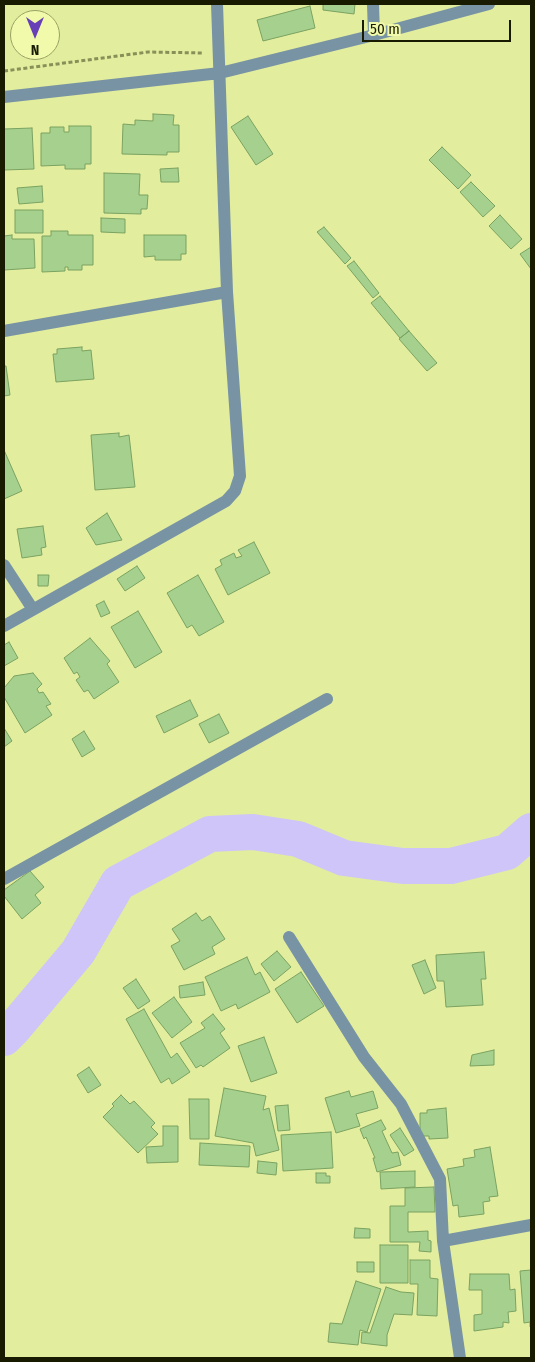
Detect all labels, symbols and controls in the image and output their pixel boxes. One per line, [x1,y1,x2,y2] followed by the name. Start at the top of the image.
[10,10,60,60] north arrow
[365,10,514,42] scale bar
[370,20,400,38] text: 50 m
[31,41,39,58] text: N

